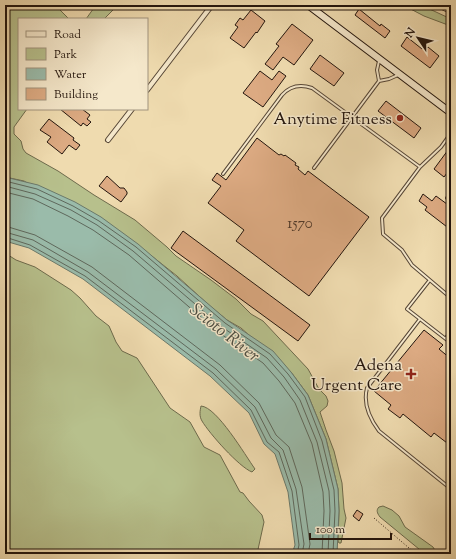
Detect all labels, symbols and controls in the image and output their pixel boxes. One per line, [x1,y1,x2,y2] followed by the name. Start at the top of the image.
[18,18,148,110] legend
[398,18,438,58] north arrow
[401,24,420,42] text: N
[54,26,81,44] text: Road
[54,46,77,64] text: Park
[54,66,87,84] text: Water
[54,86,98,104] text: Building
[273,108,392,132] place label: Anytime Fitness
[395,113,405,123] marker: Anytime Fitness
[287,214,313,235] house number: 1570
[183,298,265,370] water label: Scioto River
[311,354,402,398] place label: Adena Urgent Care
[405,368,417,380] marker: Adena Urgent Care
[310,515,391,541] scale bar
[316,521,345,539] text: 100 m

